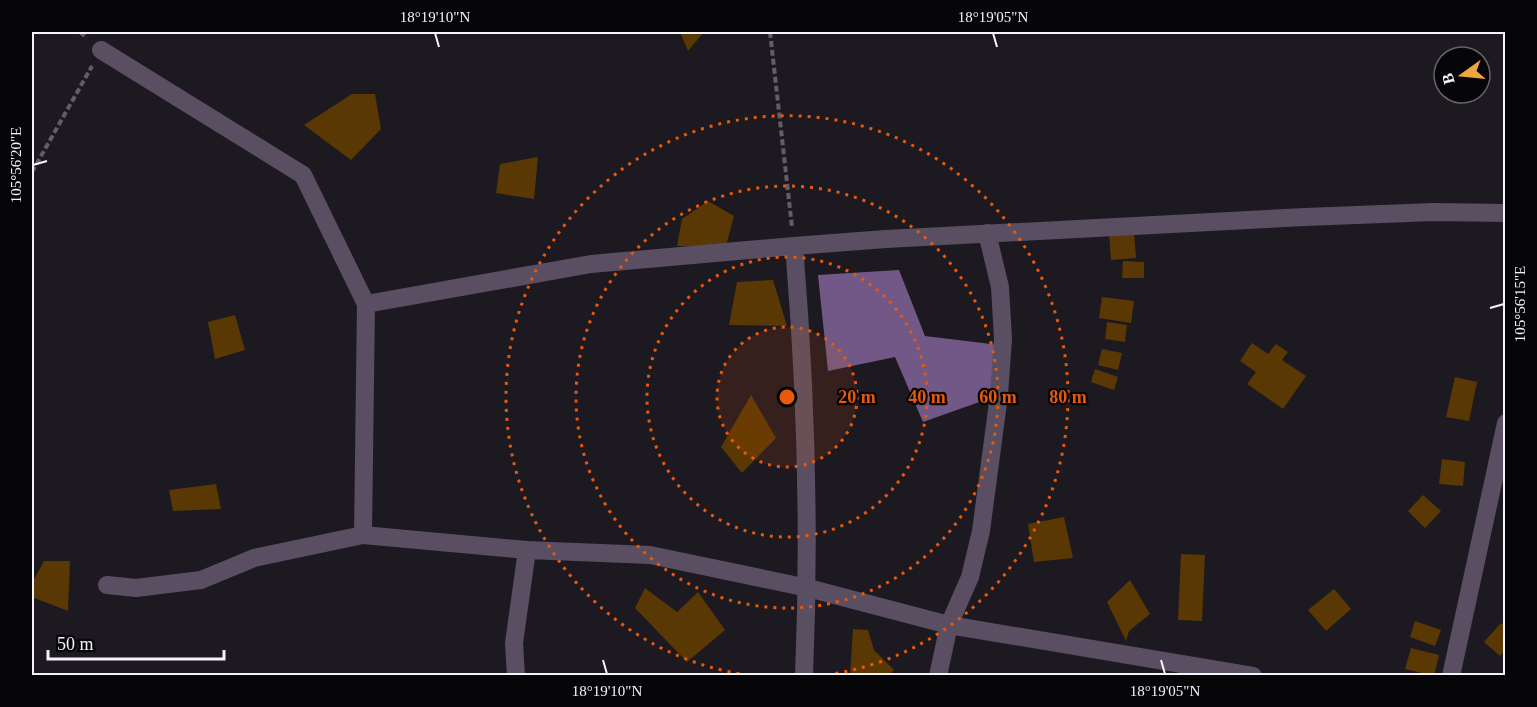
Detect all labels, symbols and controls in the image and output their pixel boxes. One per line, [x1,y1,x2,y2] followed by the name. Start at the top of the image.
[400,9,470,25] text: 18°19'10"N
[958,9,1028,25] text: 18°19'05"N
[1432,45,1492,105] north arrow
[1438,71,1458,86] text: B
[8,127,24,203] text: 105°56'20"E
[1512,266,1528,342] text: 105°56'15"E
[777,387,797,407] centre of rings
[838,387,876,407] text: 20 m
[908,387,946,407] text: 40 m
[979,387,1017,407] text: 60 m
[1049,387,1087,407] text: 80 m
[48,623,224,661] scale bar
[57,634,94,654] text: 50 m
[572,683,642,699] text: 18°19'10"N
[1130,683,1200,699] text: 18°19'05"N

